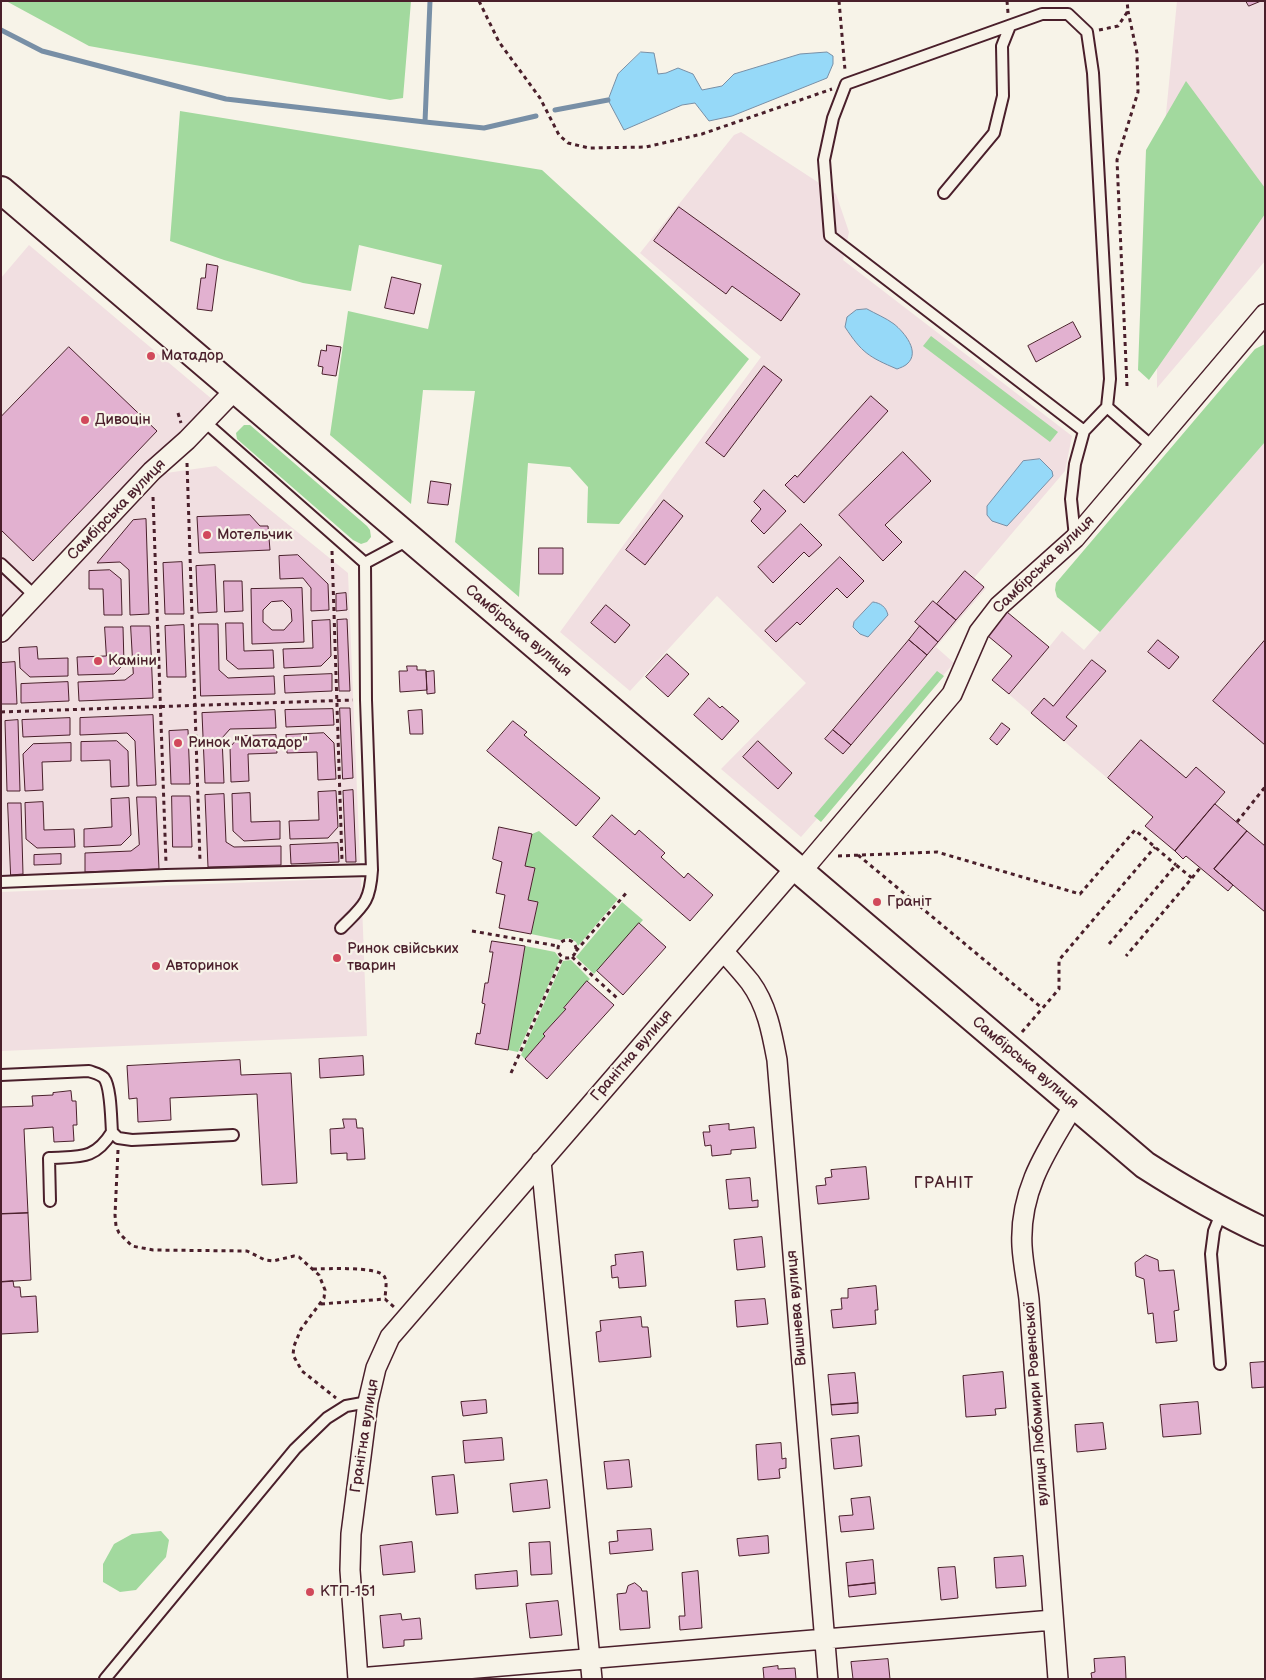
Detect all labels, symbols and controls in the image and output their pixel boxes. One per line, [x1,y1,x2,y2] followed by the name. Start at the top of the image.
[161,347,223,365] place label: Матадор
[145,350,157,362] marker: Матадор
[95,411,151,429] place label: Дивоцін
[79,414,91,426] marker: Дивоцін
[64,456,170,564] street label: Самбірська вулиця
[990,512,1098,618] street label: Самбірська вулиця
[217,526,292,544] place label: Мотельчик
[201,529,213,541] marker: Мотельчик
[461,581,575,681] street label: Самбірська вулиця
[108,652,157,670] place label: Каміни
[92,655,104,667] marker: Каміни
[188,734,308,752] place label: Ринок "Матадор"
[172,737,184,749] marker: Ринок "Матадор"
[887,893,932,911] place label: Граніт
[871,896,883,908] marker: Граніт
[347,940,459,975] place label: Ринок свійських тварин
[331,952,343,964] marker: Ринок свійських тварин
[166,957,239,975] place label: Авторинок
[150,960,162,972] marker: Авторинок
[587,1007,677,1105] street label: Гранітна вулиця
[968,1013,1082,1113] street label: Самбірська вулиця
[913,1174,975,1194] district label: ГРАНІТ
[783,1249,811,1367] street label: Вишнева вулиця
[1021,1301,1053,1507] street label: вулиця Любомири Ровенської
[347,1378,383,1494] street label: Гранітна вулиця
[320,1583,375,1601] place label: КТП-151
[304,1586,316,1598] marker: КТП-151

